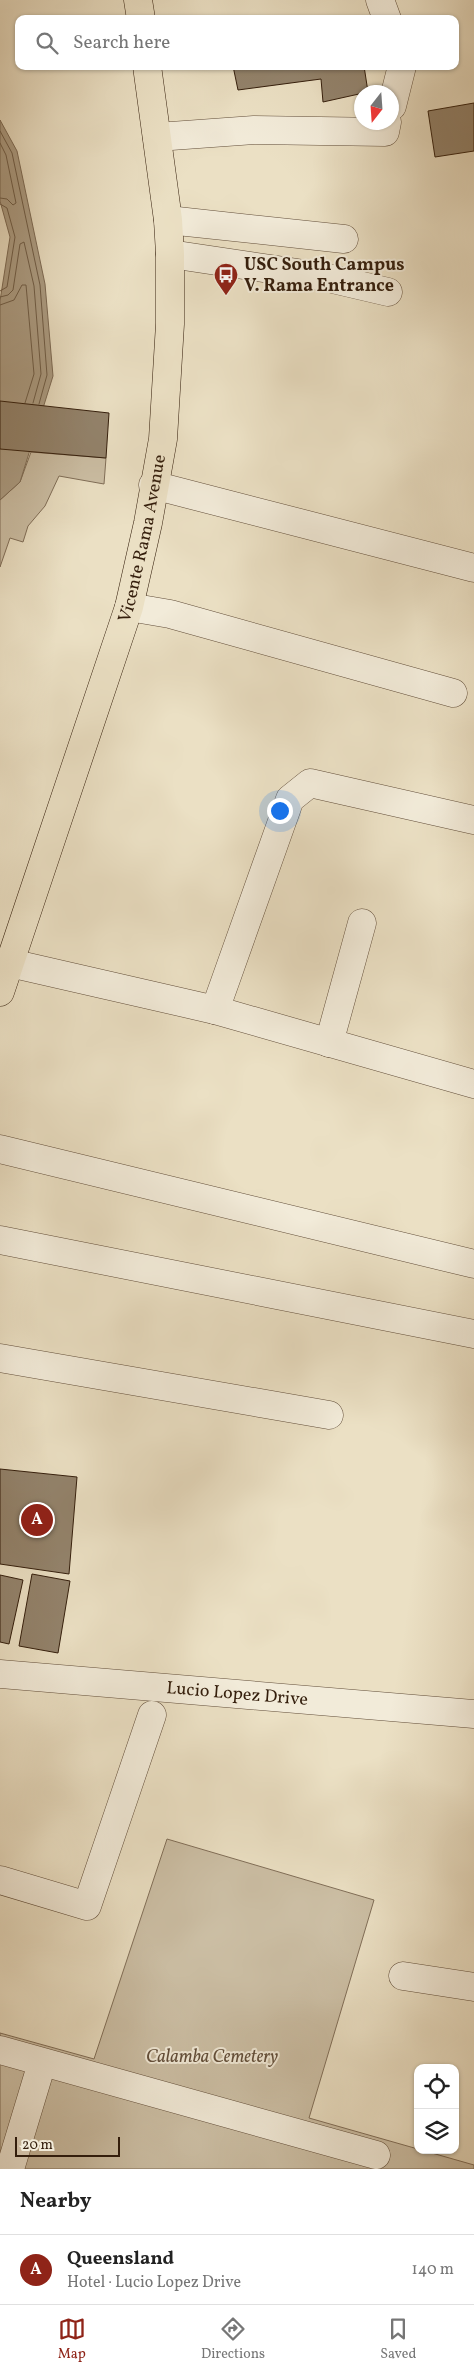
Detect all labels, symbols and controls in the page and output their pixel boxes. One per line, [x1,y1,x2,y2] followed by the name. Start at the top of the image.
[15,15,459,70] search box
[33,29,61,57] icon: search
[73,30,170,56] text: Search here
[354,85,399,130] north arrow
[244,253,404,299] place label: USC South Campus V. Rama Entrance
[213,262,239,296] bus stop icon: USC South Campus V. Rama Entrance
[112,452,173,626] street label: Vicente Rama Avenue
[267,798,293,824] your location
[21,1501,53,1539] pin: A
[165,1676,309,1712] street label: Lucio Lopez Drive
[146,2045,278,2070] park label: Calamba Cemetery
[414,2064,459,2154] map controls
[414,2064,459,2109] button: locate
[414,2109,459,2154] button: layers
[15,2134,120,2157] scale bar
[22,2136,53,2155] text: 20 m
[20,2187,91,2216] text: Nearby
[67,2246,174,2272] text: Queensland
[30,2259,42,2281] text: A
[412,2259,454,2281] text: 140 m
[67,2272,241,2294] text: Hotel · Lucio Lopez Drive
[58,2315,86,2364] tab: Map
[201,2315,265,2364] tab: Directions
[380,2315,416,2364] tab: Saved

